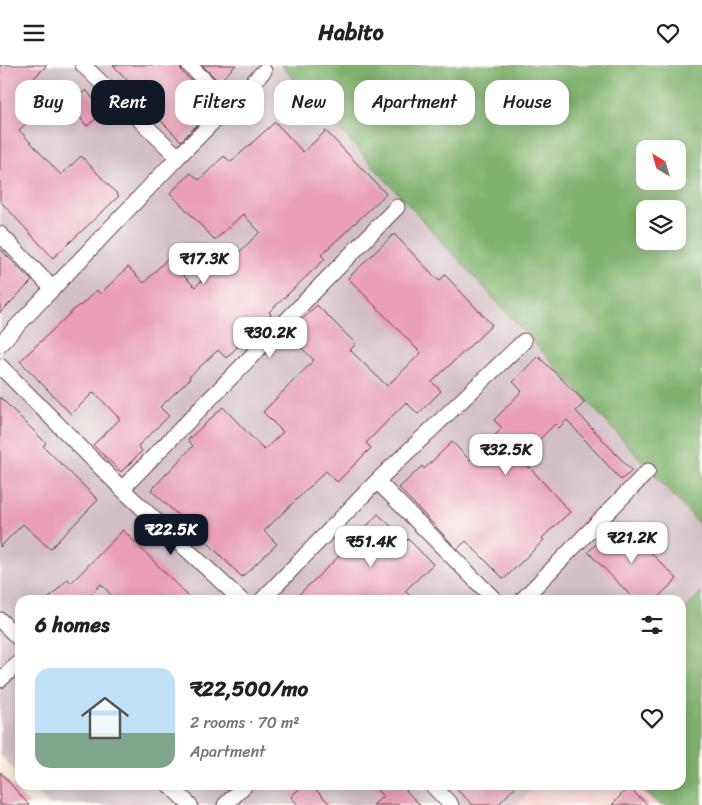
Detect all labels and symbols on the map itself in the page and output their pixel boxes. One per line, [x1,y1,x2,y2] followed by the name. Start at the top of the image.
[636,140,686,190] north arrow
[163,243,245,285] pin: ₹17.3K
[229,317,311,359] pin: ₹30.2K
[465,433,547,476] pin: ₹32.5K
[130,513,212,556] pin: ₹22.5K
[591,521,673,564] pin: ₹21.2K
[330,525,412,568] pin: ₹51.4K

